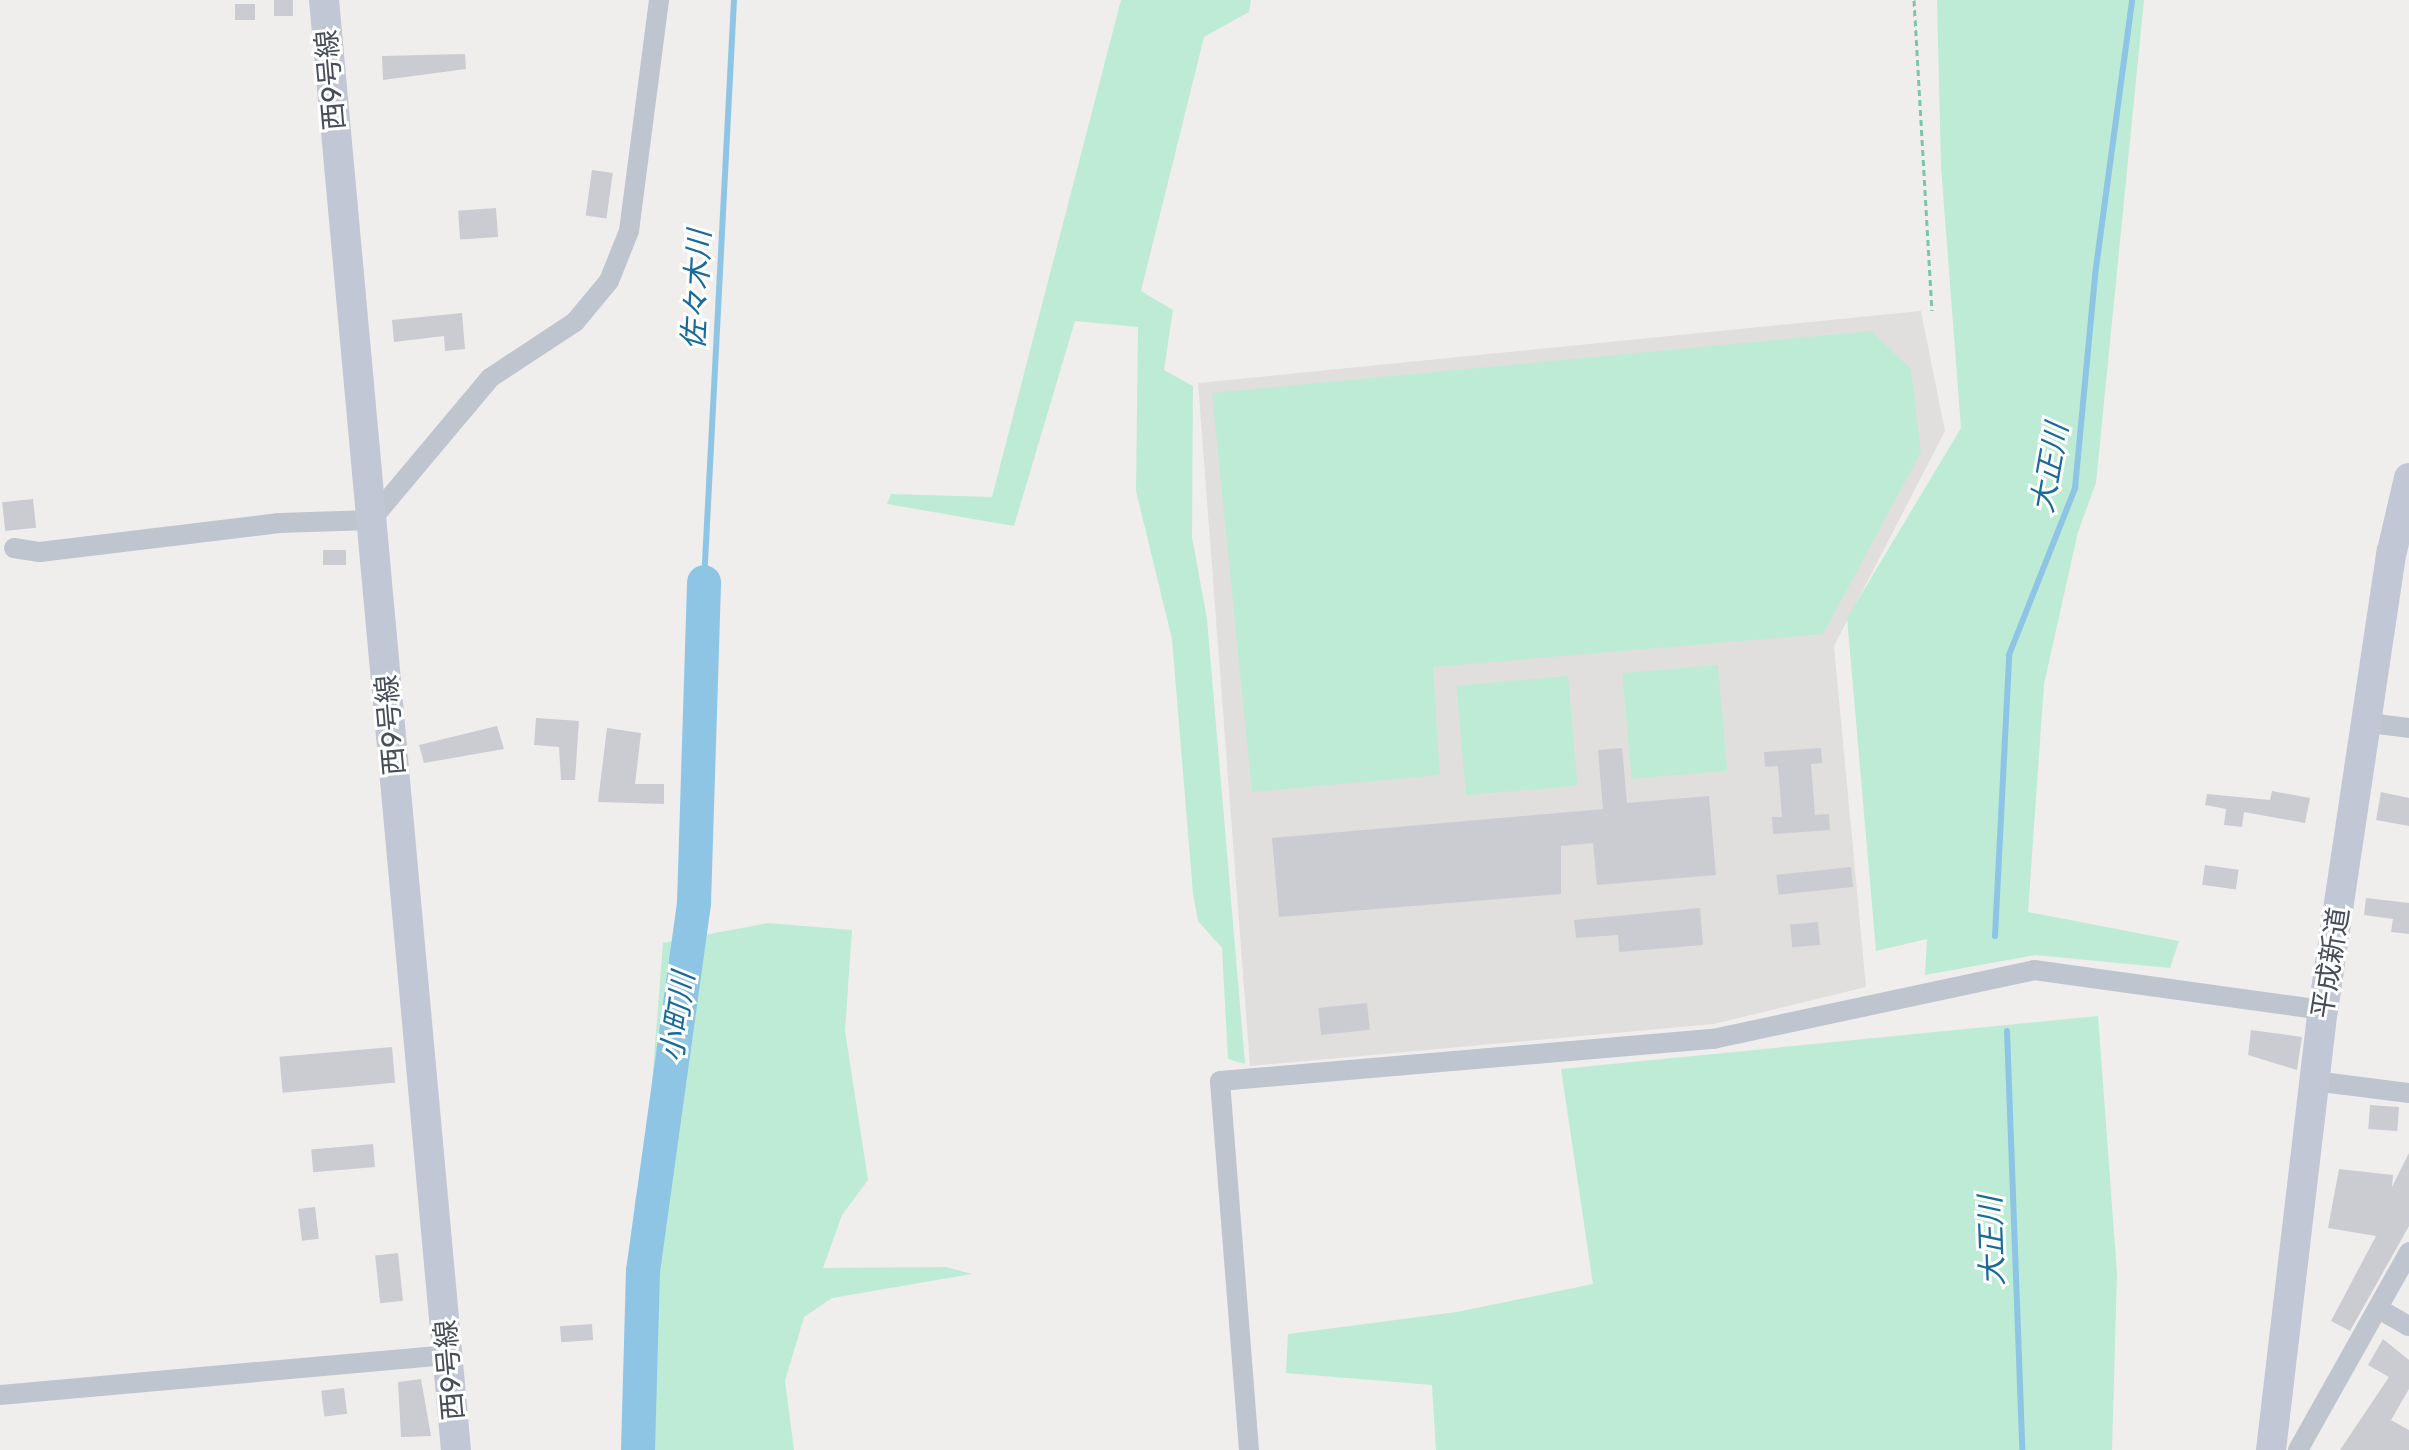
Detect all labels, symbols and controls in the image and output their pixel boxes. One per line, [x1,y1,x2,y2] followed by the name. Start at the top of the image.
[310,28,352,132] street label: 西9号線
[676,229,718,351] water label: 佐々木川
[2024,421,2076,515] water label: 大正川
[370,673,412,777] street label: 西9号線
[2306,905,2356,1021] street label: 平成新道
[654,970,702,1064] water label: 小町川
[1972,1195,2012,1287] water label: 大正川
[429,1318,471,1422] street label: 西9号線

